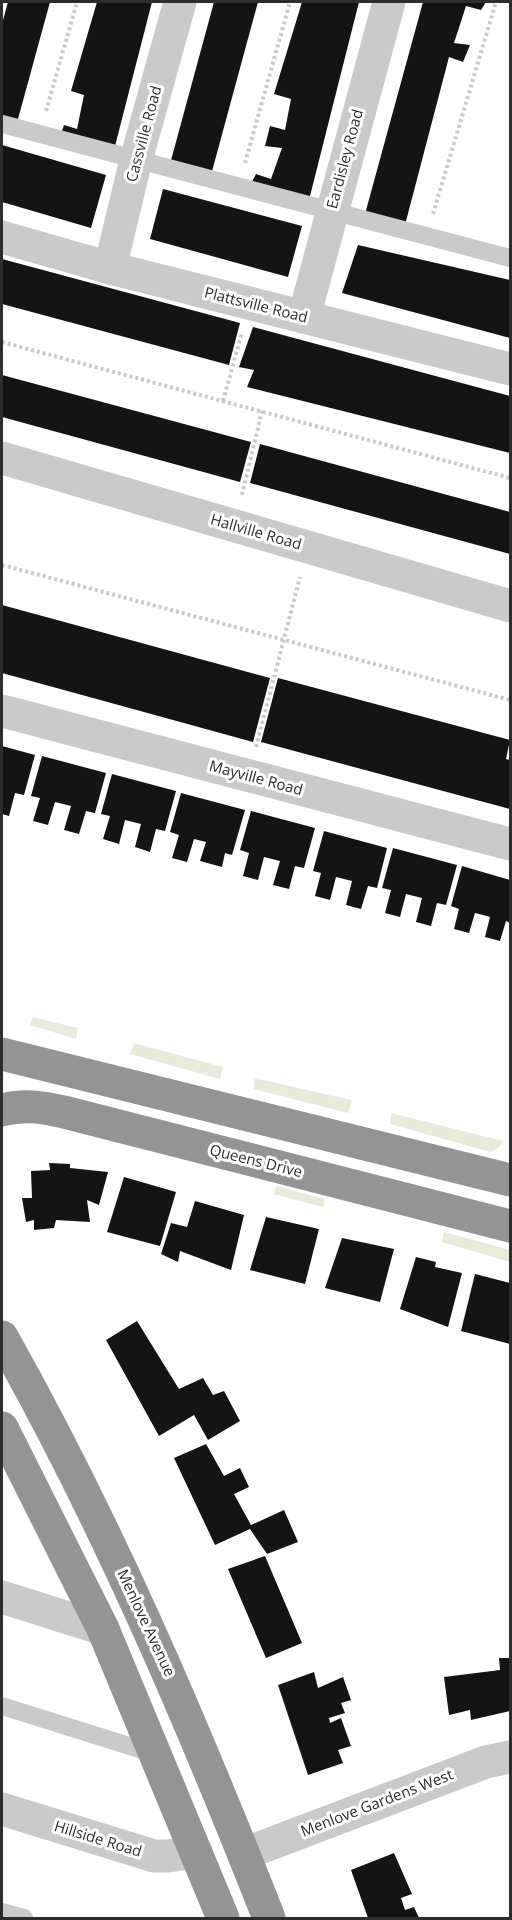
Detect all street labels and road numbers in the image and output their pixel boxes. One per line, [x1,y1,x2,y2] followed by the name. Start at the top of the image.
[121,83,166,184] street label: Cassville Road
[321,107,367,211] street label: Eardisley Road
[202,282,310,327] street label: Plattsville Road
[208,508,304,554] street label: Hallville Road
[207,755,305,799] street label: Mayville Road
[208,1139,305,1181] street label: Queens Drive
[113,1566,180,1679] street label: Menlove Avenue
[298,1764,456,1840] street label: Menlove Gardens West
[52,1815,145,1861] street label: Hillside Road

